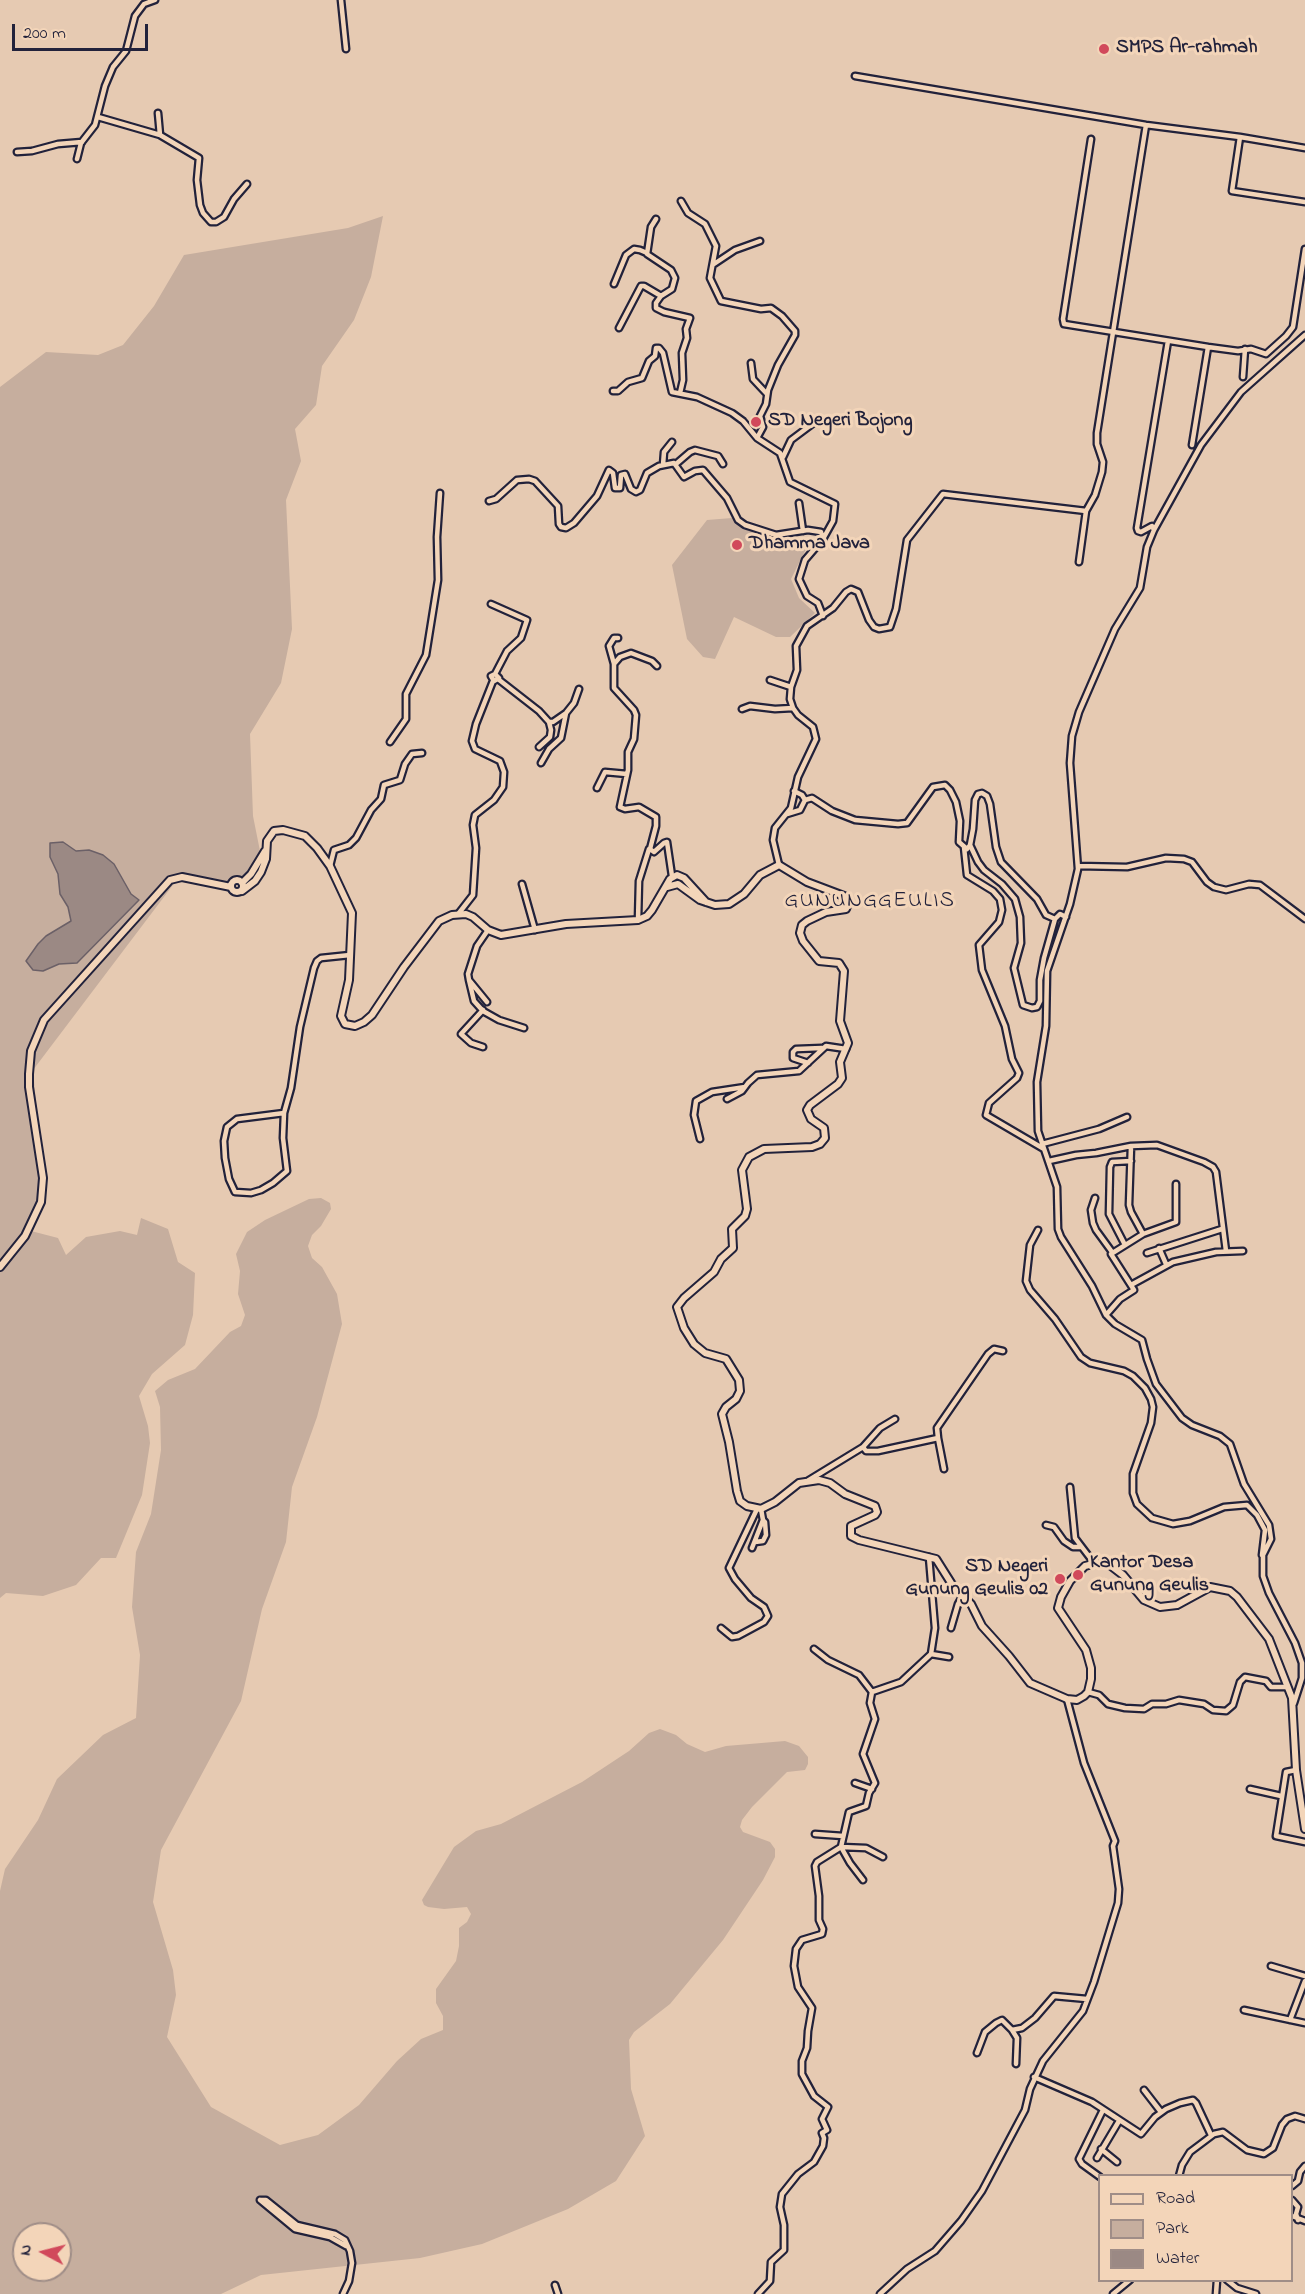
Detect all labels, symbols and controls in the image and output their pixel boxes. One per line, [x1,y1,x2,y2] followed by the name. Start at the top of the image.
[15,12,152,50] scale bar
[23,21,66,47] text: 200 m
[1116,37,1258,61] place label: SMPS Ar-rahmah
[1097,42,1111,56] marker: SMPS Ar-rahmah
[768,410,912,434] place label: SD Negeri Bojong
[749,415,763,429] marker: SD Negeri Bojong
[749,533,870,557] place label: Dhamma Java
[730,538,744,552] marker: Dhamma Java
[785,889,955,915] district label: GUNUNGGEULIS
[1090,1552,1209,1599] place label: Kantor Desa Gunung Geulis
[905,1556,1048,1603] place label: SD Negeri Gunung Geulis 02
[1071,1568,1085,1582] marker: Kantor Desa Gunung Geulis
[1053,1572,1067,1586] marker: SD Negeri Gunung Geulis 02
[1098,2174,1293,2282] legend
[1156,2186,1195,2212] text: Road
[1156,2216,1189,2242] text: Park
[12,2222,72,2282] north arrow
[14,2243,39,2257] text: N
[1156,2246,1199,2272] text: Water

